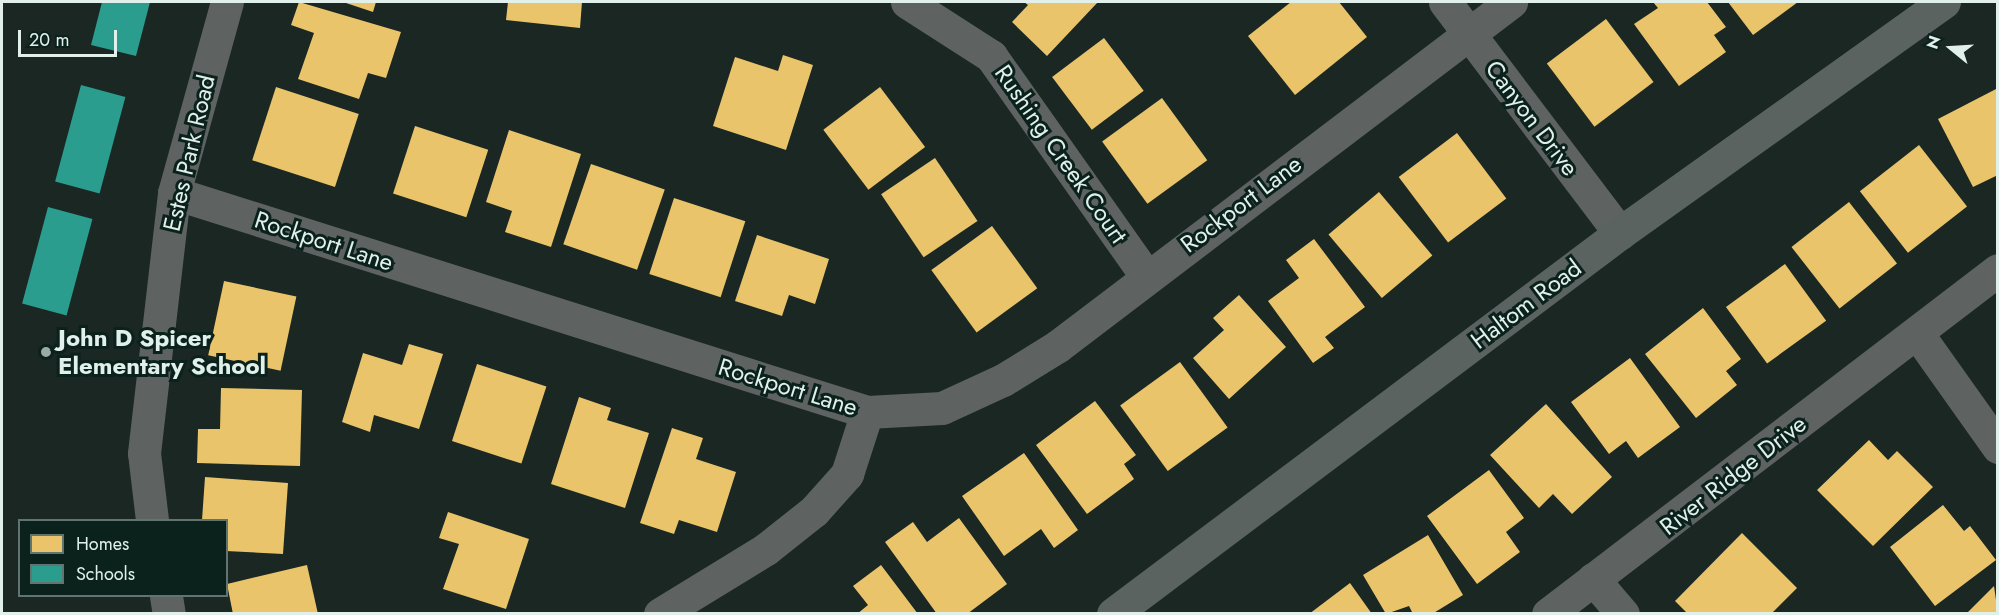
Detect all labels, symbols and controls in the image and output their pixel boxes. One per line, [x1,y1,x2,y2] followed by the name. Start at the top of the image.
[21,18,120,56] scale bar
[1921,18,1981,78] north arrow
[29,27,69,53] text: 20 m
[1921,33,1946,52] text: N
[1479,55,1585,181] street label: Canyon Drive
[989,59,1133,249] street label: Rushing Creek Court
[157,72,221,234] street label: Estes Park Road
[1175,149,1307,259] street label: Rockport Lane
[251,205,397,277] street label: Rockport Lane
[1465,253,1587,355] street label: Haltom Road
[58,324,266,380] place label: John D Spicer Elementary School
[39,345,53,359] marker: John D Spicer Elementary School
[715,352,861,422] street label: Rockport Lane
[1654,409,1812,541] street label: River Ridge Drive
[18,519,228,597] legend
[76,531,129,557] text: Homes
[76,561,135,587] text: Schools

